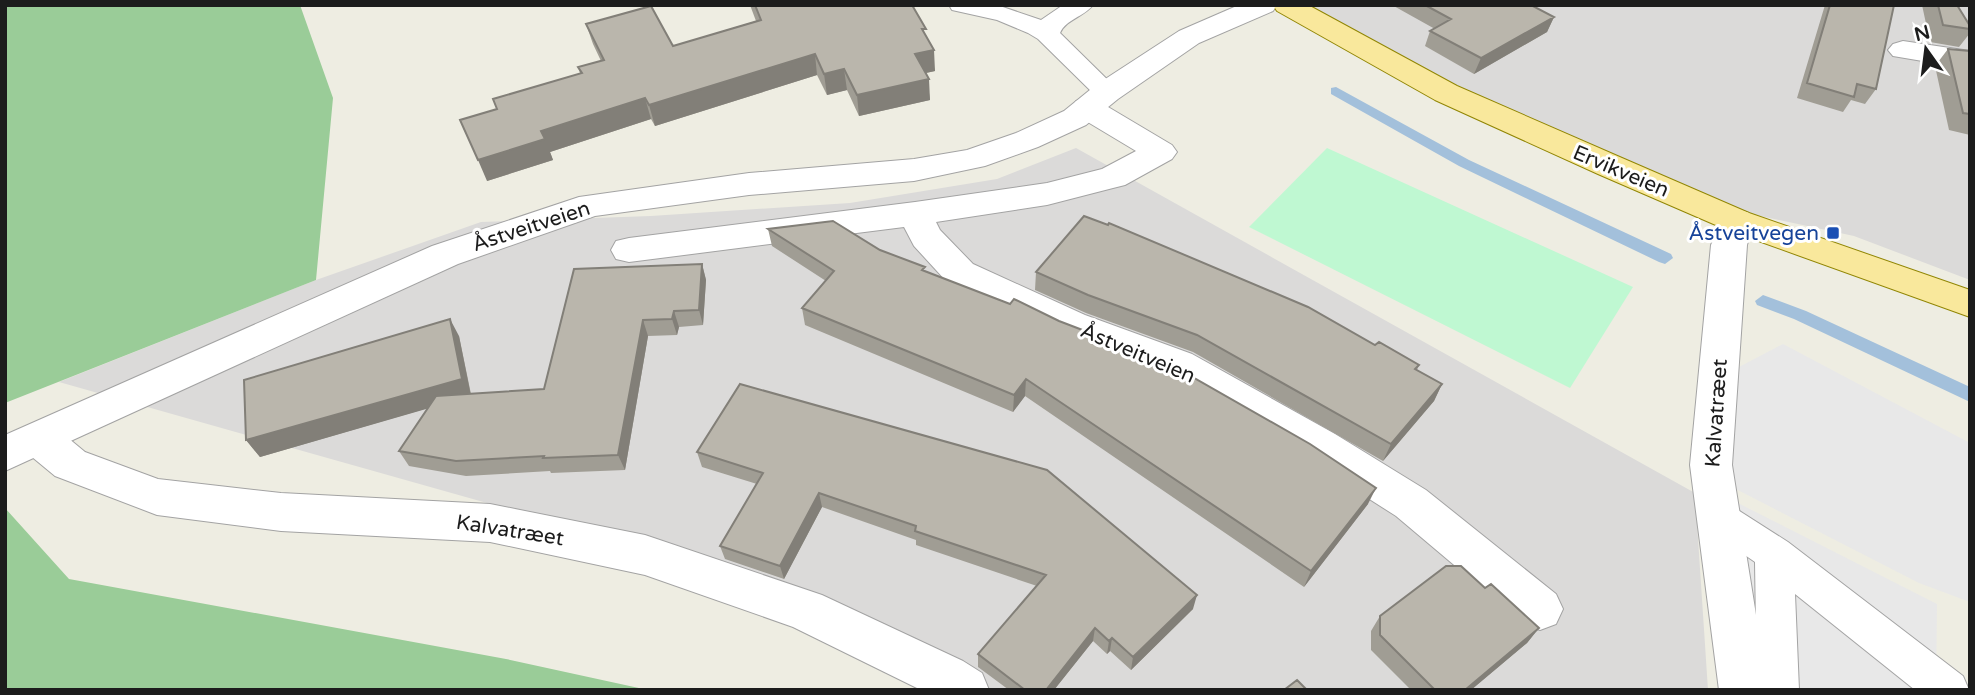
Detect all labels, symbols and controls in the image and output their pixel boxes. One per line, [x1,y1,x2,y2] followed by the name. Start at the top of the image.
[1891,14,1961,84] north arrow
[1912,21,1932,46] text: N
[1569,140,1673,203] street label: Ervikveien
[469,196,593,257] street label: Åstveitveien
[1689,221,1819,246] place label: Åstveitvegen
[1825,225,1841,241] marker: Åstveitvegen
[1077,318,1199,389] street label: Åstveitveien
[1700,358,1733,468] street label: Kalvatræet
[454,510,566,551] street label: Kalvatræet

